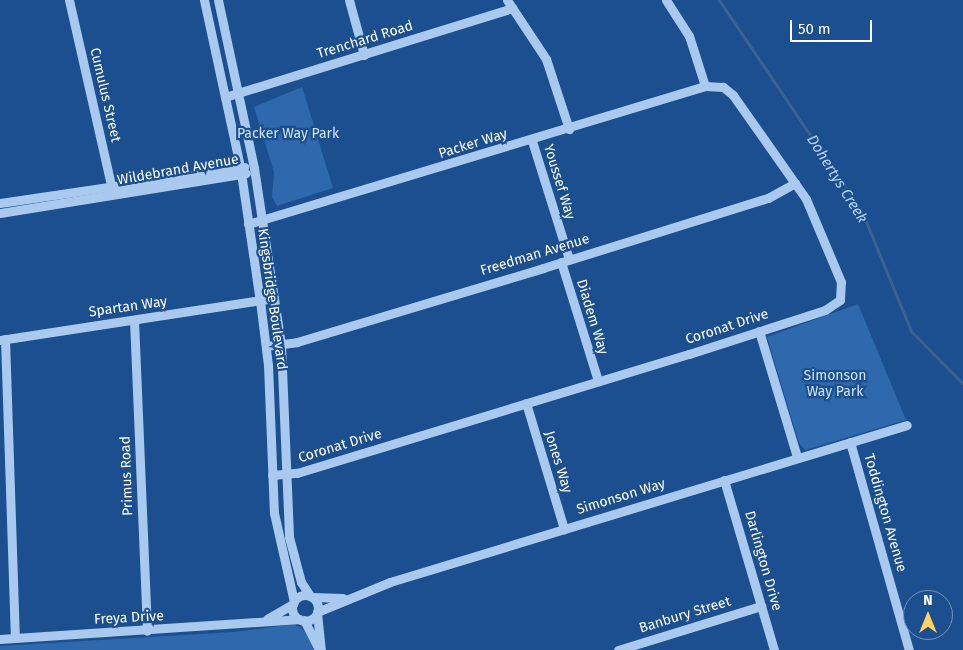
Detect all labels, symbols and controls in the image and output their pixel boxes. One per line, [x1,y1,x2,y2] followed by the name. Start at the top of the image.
[793,10,876,42] scale bar
[315,17,415,63] street label: Trenchard Road
[798,20,831,38] text: 50 m
[86,46,124,144] street label: Cumulus Street
[237,126,339,142] park label: Packer Way Park
[437,126,509,162] street label: Packer Way
[803,132,871,226] water label: Dohertys Creek
[540,142,578,222] street label: Youssef Way
[116,151,240,189] street label: Wildebrand Avenue
[254,227,290,371] street label: Kingsbridge Boulevard
[479,230,591,280] street label: Freedman Avenue
[573,277,611,357] street label: Diadem Way
[88,293,168,321] street label: Spartan Way
[683,306,771,348] street label: Coronat Drive
[804,368,866,401] park label: Simonson Way Park
[296,425,384,467] street label: Coronat Drive
[541,429,575,495] street label: Jones Way
[117,436,137,516] street label: Primus Road
[860,452,910,574] street label: Toddington Avenue
[575,476,667,518] street label: Simonson Way
[741,509,785,613] street label: Darlington Drive
[903,590,953,640] north arrow
[923,592,933,609] text: N
[637,593,733,637] street label: Banbury Street
[94,608,164,628] street label: Freya Drive

